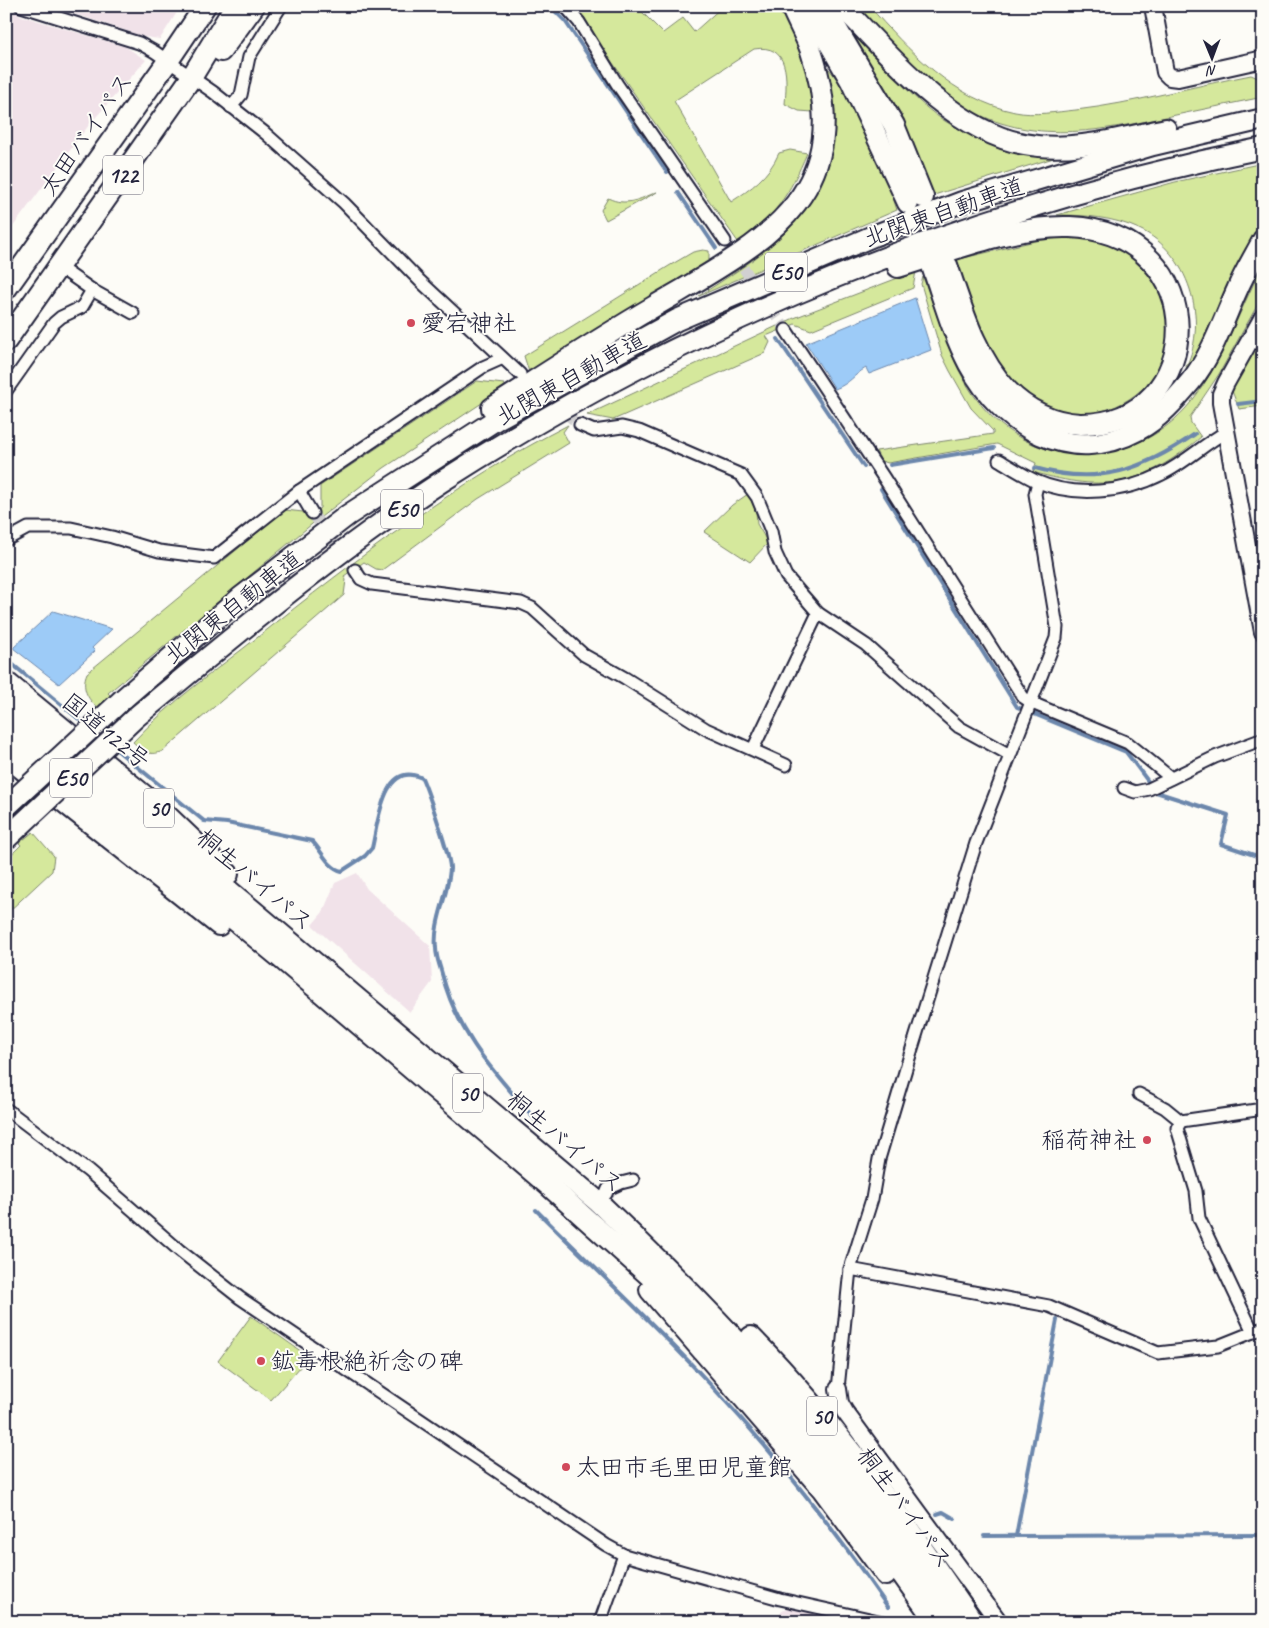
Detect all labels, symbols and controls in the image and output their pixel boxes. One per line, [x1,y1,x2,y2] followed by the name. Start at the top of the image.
[1186,32,1236,82] north arrow
[1205,62,1217,79] text: N
[33,67,139,201] street label: 太田バイパス
[103,156,143,194] road number: 122
[860,170,1028,254] street label: 北関東自動車道
[765,252,807,292] road number: E50
[421,308,517,338] place label: 愛宕神社
[405,317,417,329] marker: 愛宕神社
[490,324,652,432] street label: 北関東自動車道
[381,489,423,528] road number: E50
[158,543,308,671] street label: 北関東自動車道
[56,686,156,776] street label: 国道122号
[50,758,92,798] road number: E50
[144,788,174,828] road number: 50
[190,822,320,938] street label: 桐生バイパス
[453,1074,483,1112] road number: 50
[500,1084,630,1200] street label: 桐生バイパス
[1041,1125,1137,1155] place label: 稲荷神社
[1141,1134,1153,1146] marker: 稲荷神社
[271,1346,463,1376] place label: 鉱毒根絶祈念の碑
[255,1355,267,1367] marker: 鉱毒根絶祈念の碑
[807,1396,837,1435] road number: 50
[851,1441,959,1575] street label: 桐生バイパス
[576,1452,792,1482] place label: 太田市毛里田児童館
[560,1461,572,1473] marker: 太田市毛里田児童館

